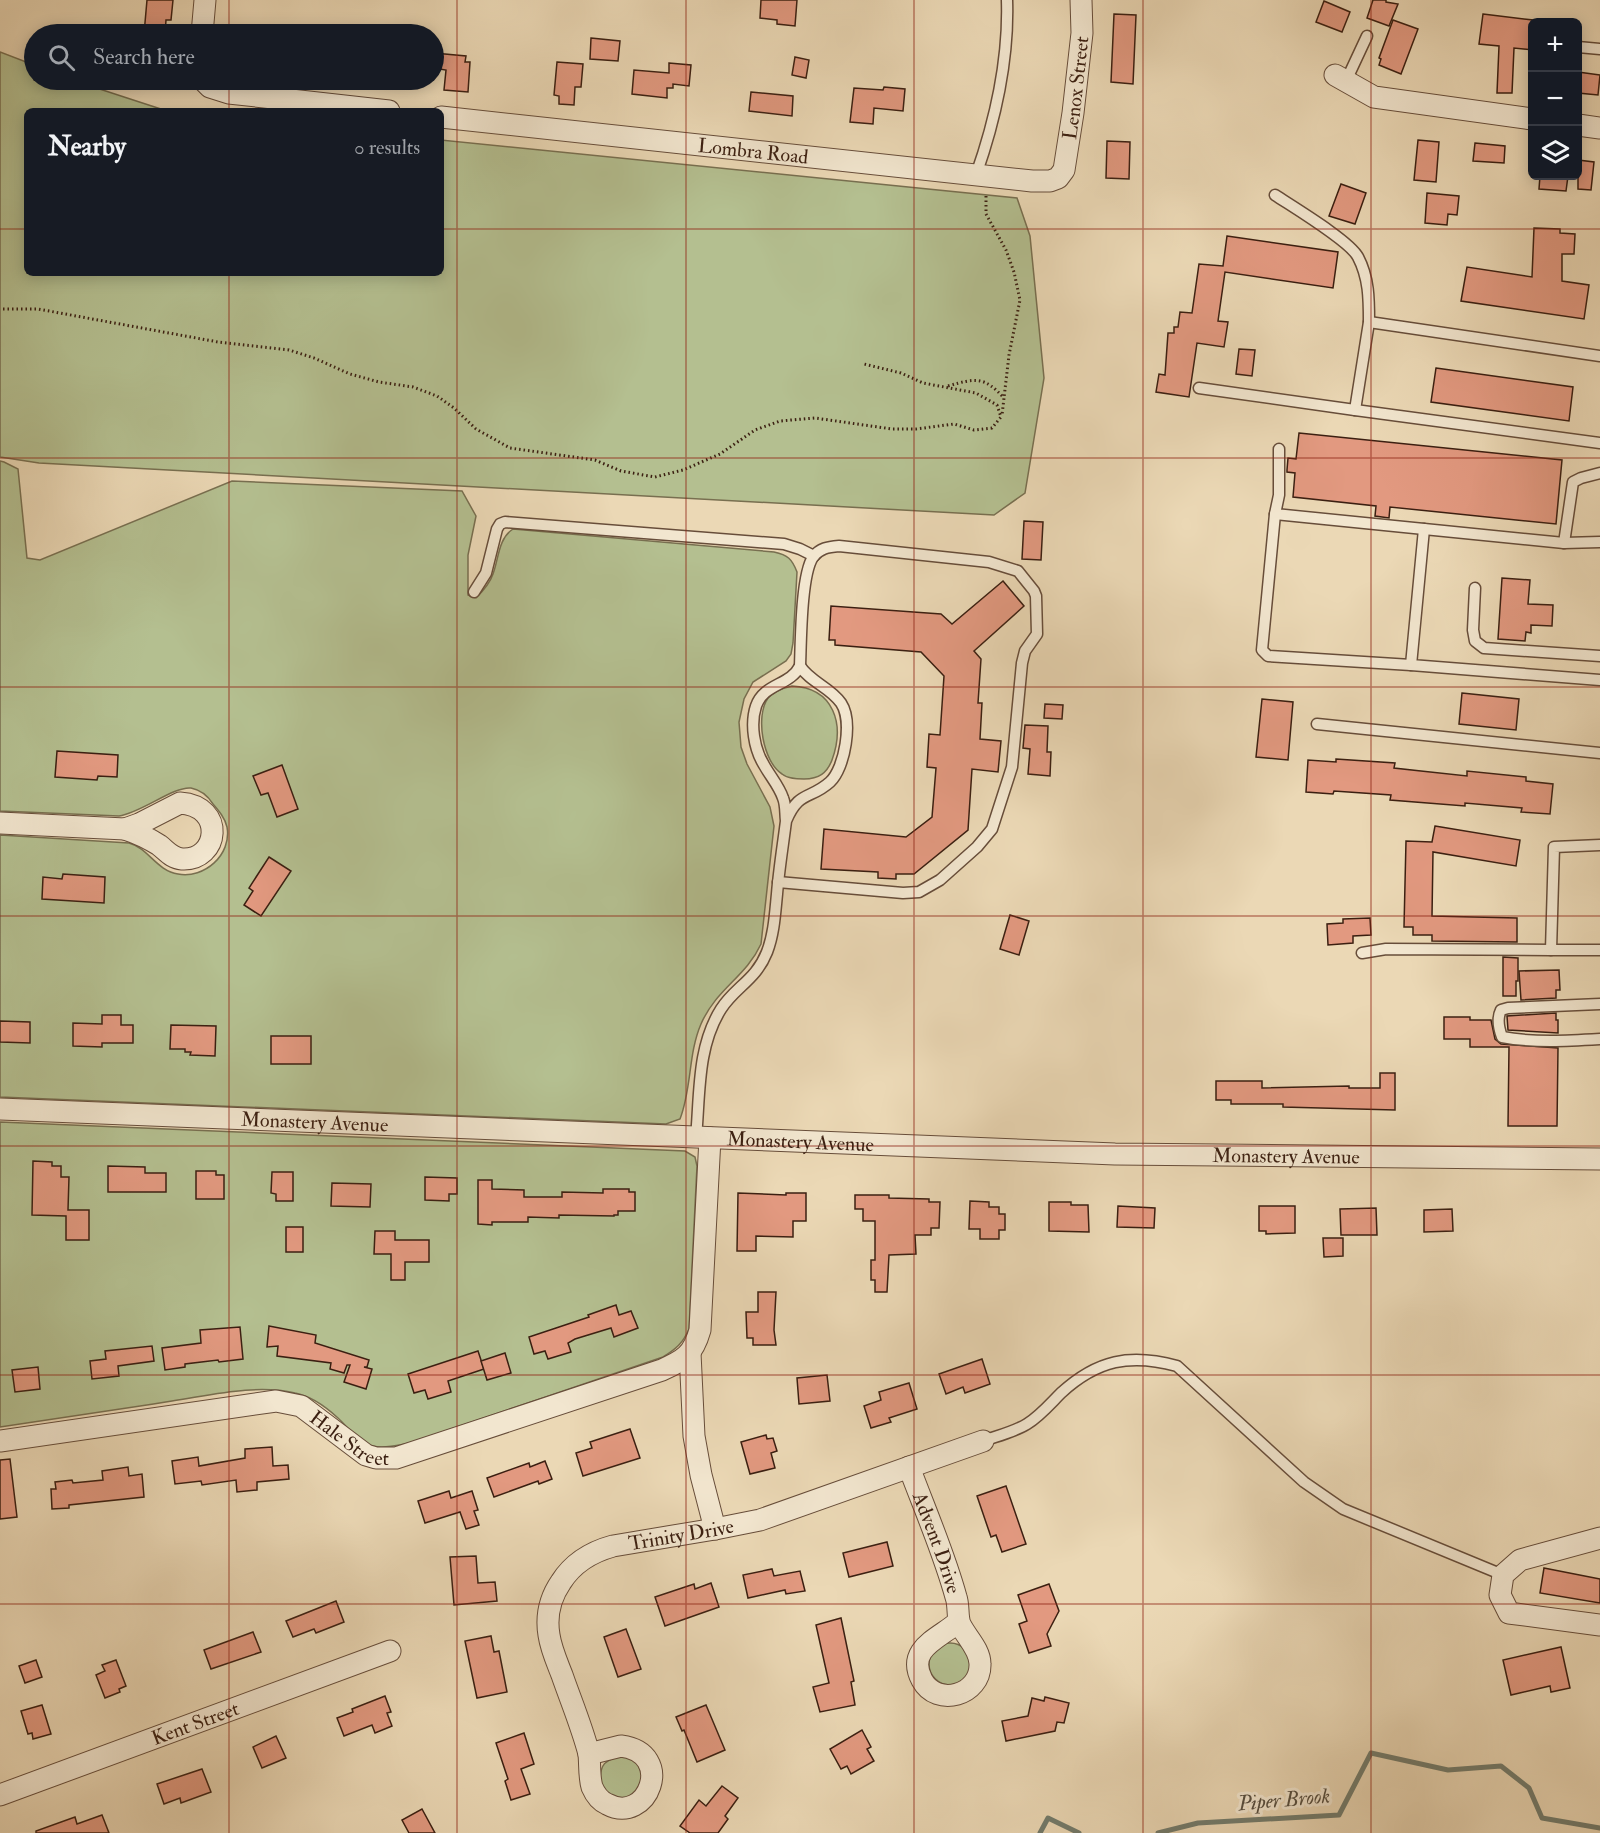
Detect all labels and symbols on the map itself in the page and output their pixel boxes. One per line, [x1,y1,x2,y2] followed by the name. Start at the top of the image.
[1056,34,1094,141] street label: Lenox Street
[697,132,810,169] street label: Lombra Road
[241,1106,389,1137] street label: Monastery Avenue
[726,1126,874,1157] street label: Monastery Avenue
[1212,1143,1360,1169] street label: Monastery Avenue
[305,1405,390,1471] street label: Hale Street
[907,1488,967,1596] street label: Advent Drive
[627,1513,736,1556] street label: Trinity Drive
[148,1695,243,1750] street label: Kent Street
[1236,1783,1331,1818] water label: Piper Brook

